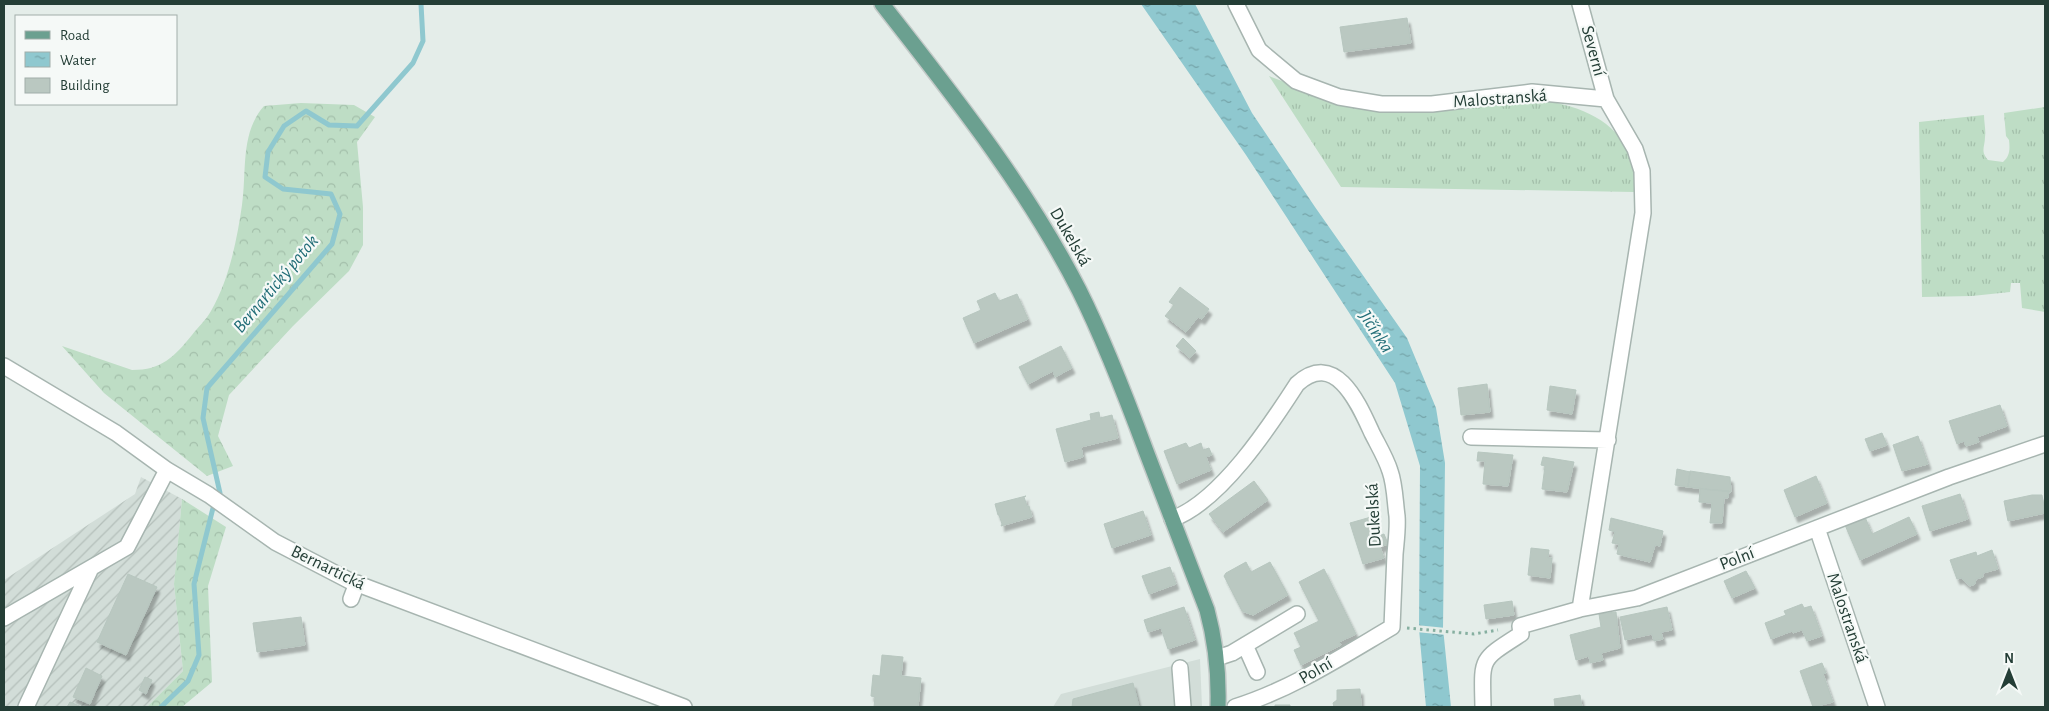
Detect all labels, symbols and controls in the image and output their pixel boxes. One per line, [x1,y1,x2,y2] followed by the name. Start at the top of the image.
[15,15,178,105] legend
[1578,24,1609,79] street label: Severní
[60,28,90,43] text: Road
[60,53,96,68] text: Water
[60,78,110,93] text: Building
[1453,87,1547,111] street label: Malostranská
[1046,205,1094,269] street label: Dukelská
[230,231,322,337] water label: Bernartický potok
[1355,307,1397,357] water label: Jičínka
[1363,482,1385,548] street label: Dukelská
[288,542,368,594] street label: Bernartická
[1717,544,1757,574] street label: Polní
[1823,571,1871,665] street label: Malostranská
[1984,646,2034,696] north arrow
[2004,652,2014,666] text: N
[1296,654,1336,688] street label: Polní

